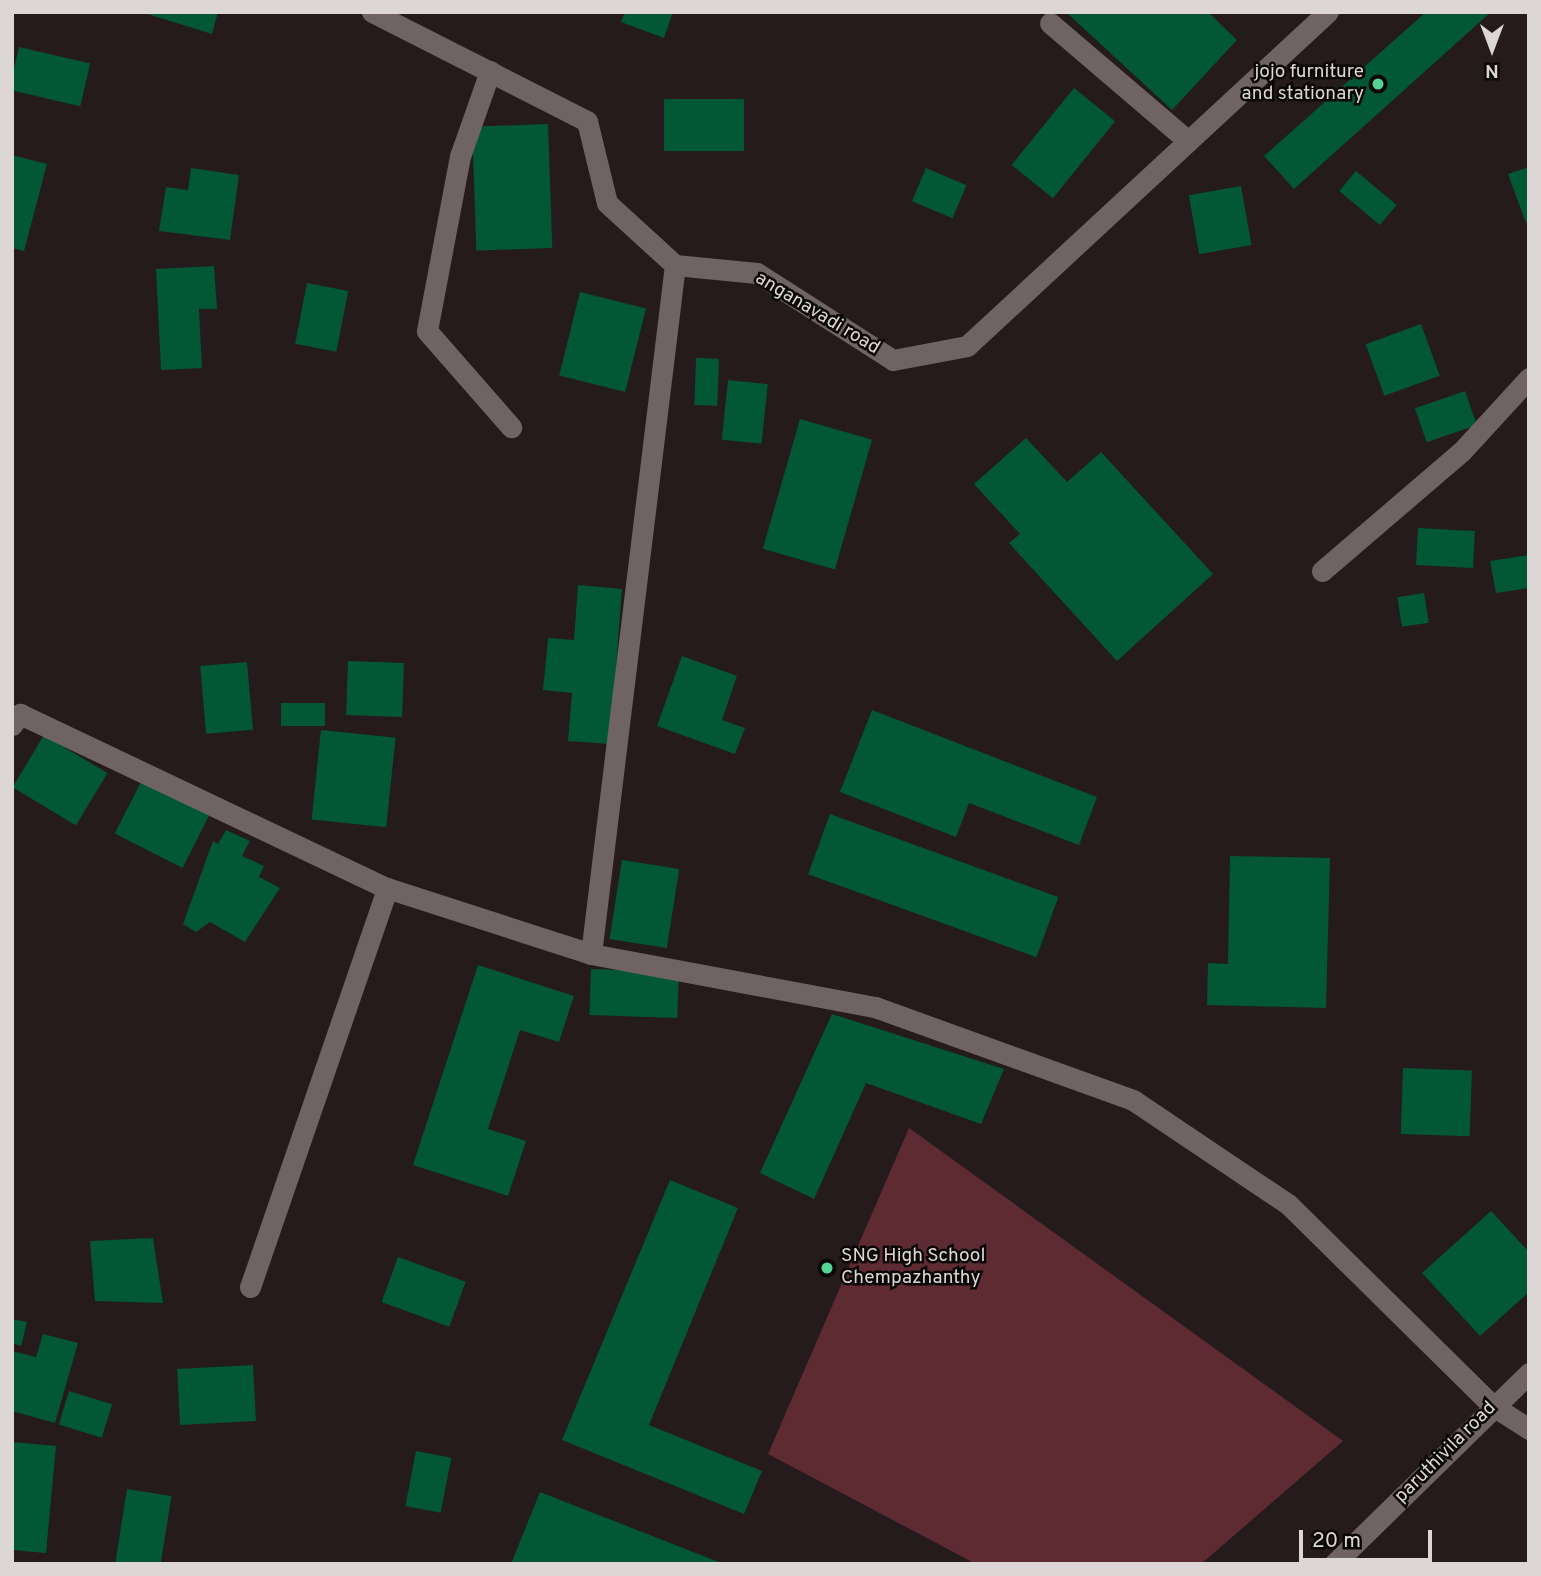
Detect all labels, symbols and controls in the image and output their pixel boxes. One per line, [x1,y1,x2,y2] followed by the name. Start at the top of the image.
[1457,14,1527,84] north arrow
[1485,58,1499,82] text: N
[1241,62,1364,106] place label: jojo furniture and stationary
[1370,76,1386,92] marker: jojo furniture and stationary
[751,268,883,360] street label: anganavadi road
[841,1246,985,1290] place label: SNG High School Chempazhanthy
[819,1260,835,1276] marker: SNG High School Chempazhanthy
[1390,1397,1502,1509] street label: paruthivila road
[1303,1516,1436,1560] scale bar
[1312,1528,1361,1555] text: 20 m

